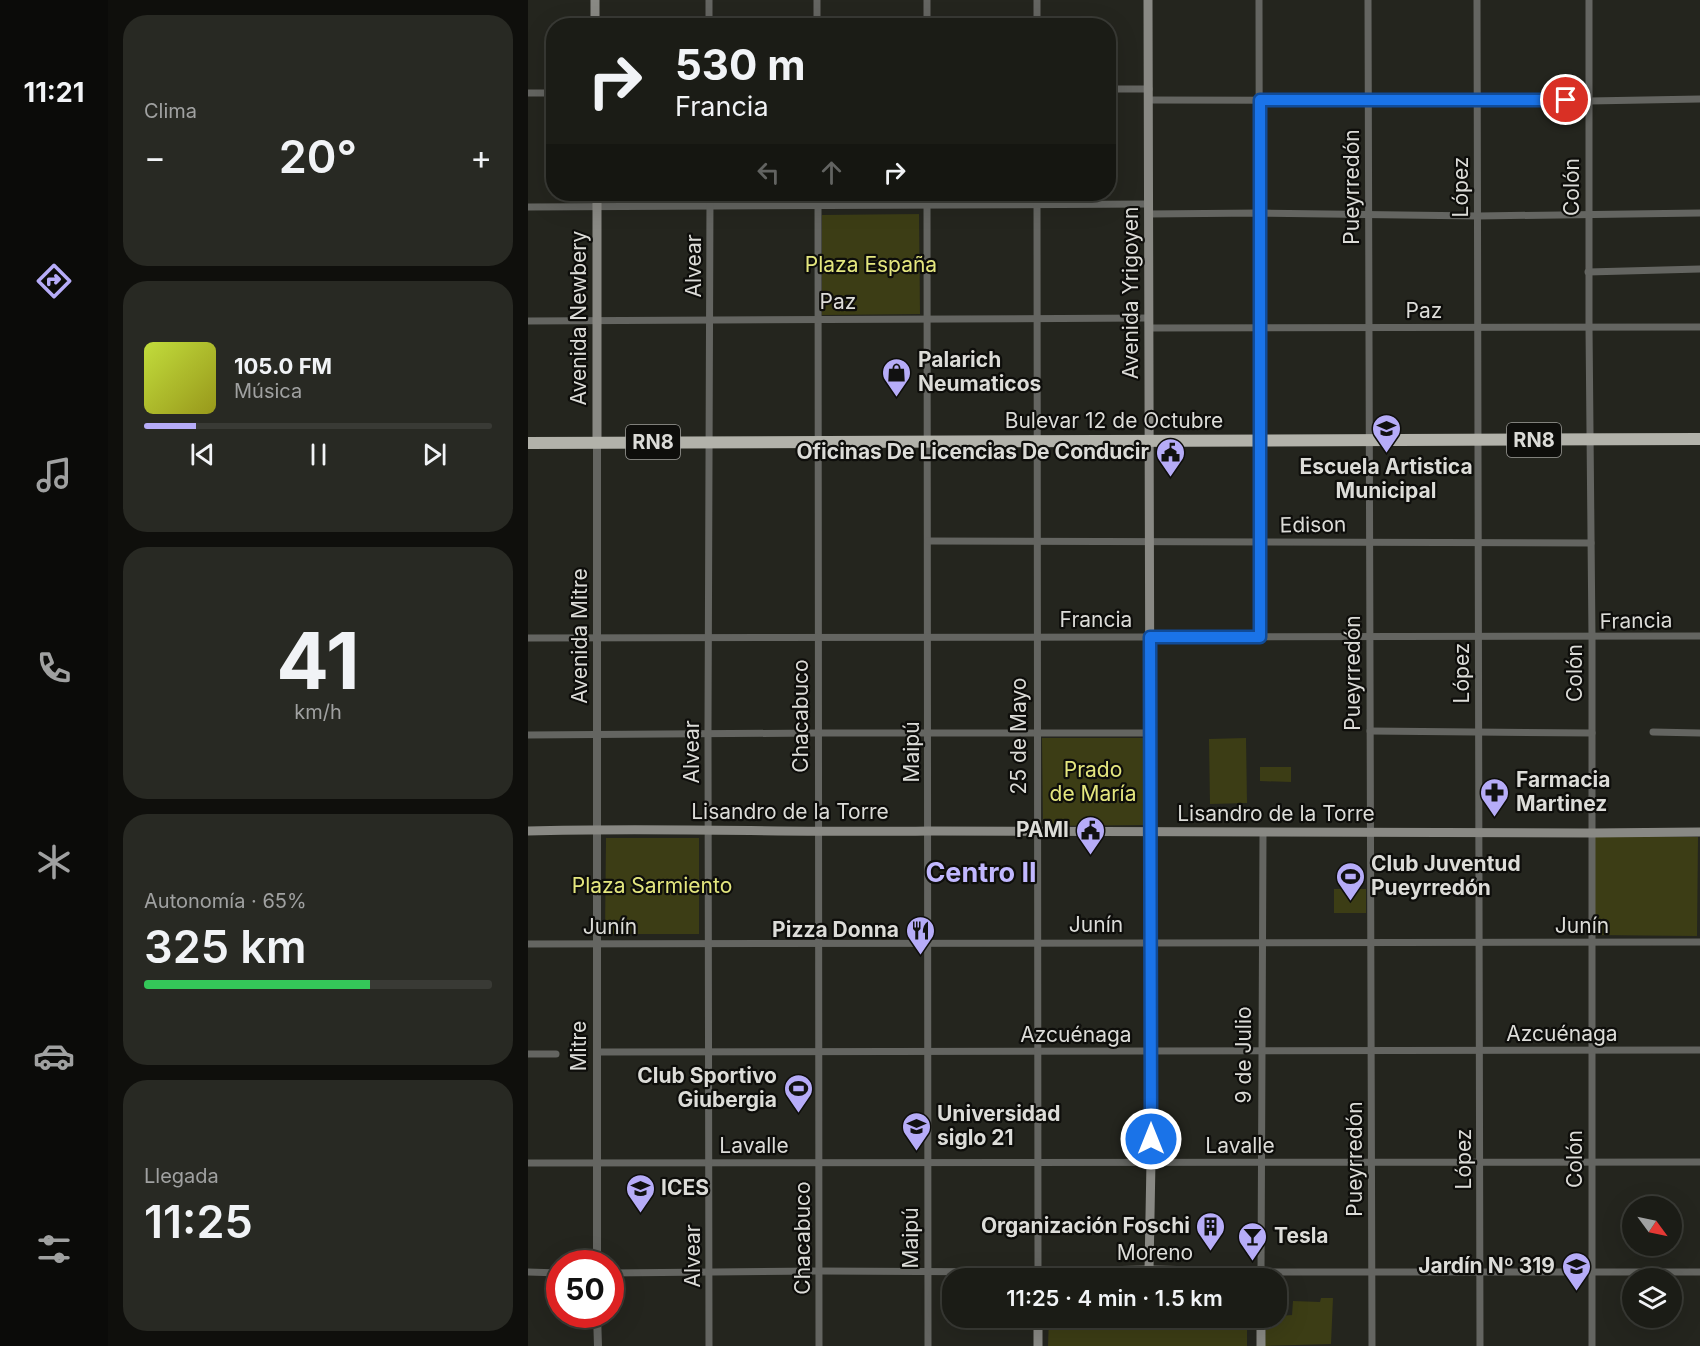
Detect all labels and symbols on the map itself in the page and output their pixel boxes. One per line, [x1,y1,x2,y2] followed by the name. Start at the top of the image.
[1540,74,1591,125] pin
[1339,129,1364,245] street label: Pueyrredón
[1448,157,1473,217] street label: López
[1559,158,1584,216] street label: Colón
[1118,207,1143,379] street label: Avenida Yrigoyen
[566,230,591,405] street label: Avenida Newbery
[681,234,706,298] street label: Alvear
[805,252,937,277] park label: Plaza España
[820,289,856,314] street label: Paz
[1406,298,1442,323] street label: Paz
[918,347,1041,396] place label: Palarich Neumaticos
[881,356,913,398] shop icon: Palarich Neumaticos
[1005,408,1223,433] street label: Bulevar 12 de Octubre
[1370,412,1402,454] school or university icon: Escuela Artistica Municipal
[1507,423,1561,457] road number: RN8
[626,425,680,459] road number: RN8
[1154,436,1186,478] public building icon: Oficinas De Licencias De Conducir
[796,439,1149,464] place label: Oficinas De Licencias De Conducir
[1299,454,1473,503] place label: Escuela Artistica Municipal
[1279,511,1347,538] street label: Edison
[567,568,592,704] street label: Avenida Mitre
[1060,607,1132,632] street label: Francia
[1599,607,1673,634] street label: Francia
[1340,615,1365,731] street label: Pueyrredón
[1449,643,1474,703] street label: López
[1562,644,1587,702] street label: Colón
[788,659,813,773] street label: Chacabuco
[1006,678,1031,794] street label: 25 de Mayo
[679,720,704,784] street label: Alvear
[899,721,924,783] street label: Maipú
[1050,757,1136,806] park label: Prado de María
[1516,767,1610,816] place label: Farmacia Martinez
[1479,776,1511,818] pharmacy icon: Farmacia Martinez
[691,799,889,824] street label: Lisandro de la Torre
[1177,801,1375,826] street label: Lisandro de la Torre
[1074,814,1106,856] public building icon: PAMI
[1016,817,1069,842] place label: PAMI
[1371,851,1521,900] place label: Club Juventud Pueyrredón
[925,856,1037,889] district label: Centro II
[1334,860,1366,902] sports icon: Club Juventud Pueyrredón
[572,873,732,898] park label: Plaza Sarmiento
[1069,912,1123,937] street label: Junín
[1555,913,1609,938] street label: Junín
[583,914,637,939] street label: Junín
[904,914,936,956] restaurant icon: Pizza Donna
[772,917,899,942] place label: Pizza Donna
[1231,1006,1256,1104] street label: 9 de Julio
[566,1021,591,1071] street label: Mitre
[1506,1021,1618,1046] street label: Azcuénaga
[1020,1022,1132,1047] street label: Azcuénaga
[637,1063,777,1112] place label: Club Sportivo Giubergia
[782,1072,814,1114] sports icon: Club Sportivo Giubergia
[937,1101,1061,1150] place label: Universidad siglo 21
[1342,1101,1367,1217] street label: Pueyrredón
[1119,1107,1183,1171] position arrow
[900,1110,932,1152] school or university icon: Universidad siglo 21
[1451,1129,1476,1189] street label: López
[1562,1130,1587,1188] street label: Colón
[719,1133,789,1158] street label: Lavalle
[1205,1133,1275,1158] street label: Lavalle
[624,1172,656,1214] school or university icon: ICES
[661,1175,709,1200] place label: ICES
[790,1181,815,1295] street label: Chacabuco
[1622,1196,1682,1256] north arrow
[898,1207,923,1269] street label: Maipú
[1195,1210,1227,1252] building icon: Organización Foschi
[981,1213,1190,1238] place label: Organización Foschi
[1237,1220,1269,1262] bar icon: Tesla
[1274,1223,1329,1248] place label: Tesla
[680,1224,705,1288] street label: Alvear
[1117,1240,1193,1265] street label: Moreno
[546,1250,624,1328] speed limit sign: 50
[1560,1250,1592,1292] school or university icon: Jardín Nº 319
[1418,1253,1555,1278] place label: Jardín Nº 319

